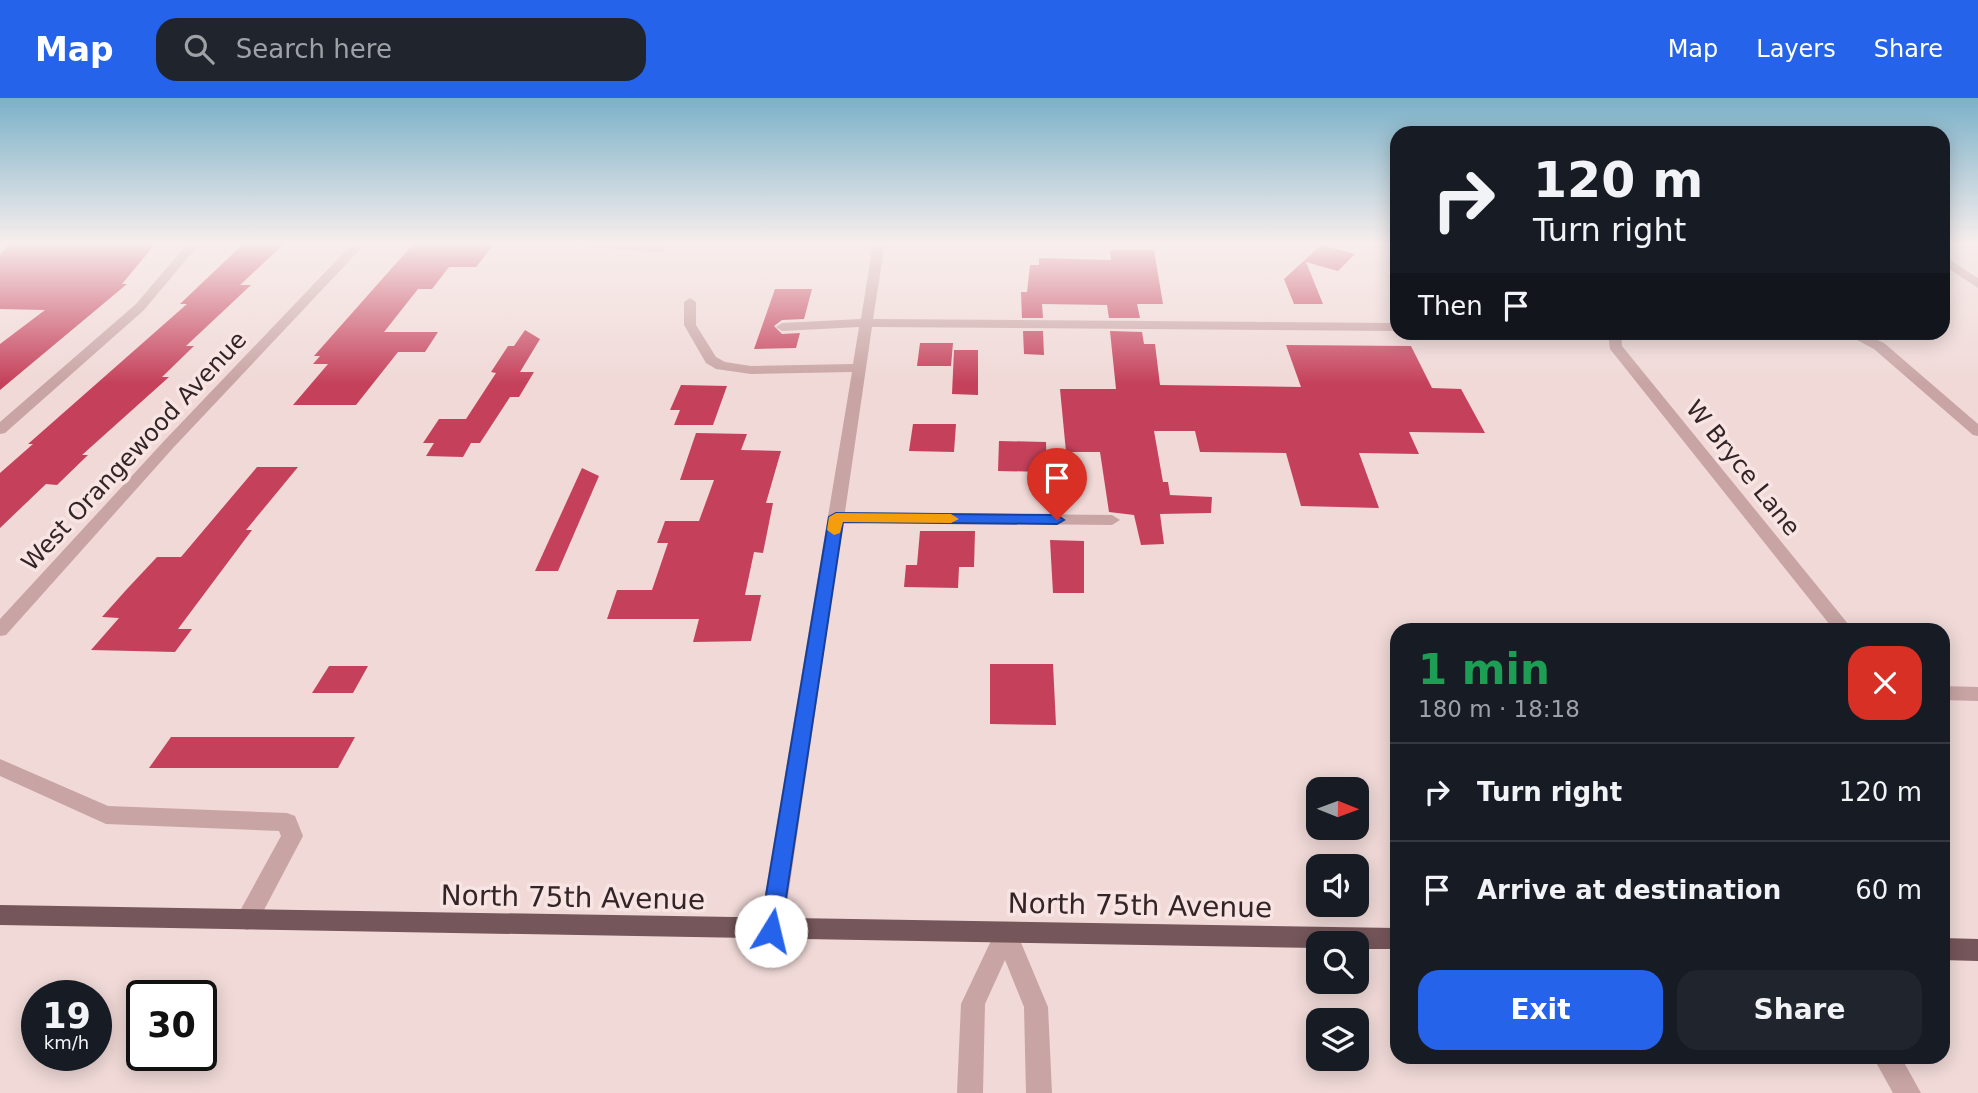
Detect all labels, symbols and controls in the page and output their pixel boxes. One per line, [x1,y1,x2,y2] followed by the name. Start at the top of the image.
[156,18,646,81] search box
[35,30,114,69] text: Map
[180,30,218,68] icon: search
[236,34,392,64] text: Search here
[1668,35,1718,63] text: Map
[1756,35,1836,63] text: Layers
[1874,35,1943,63] text: Share
[1533,152,1703,209] text: 120 m
[1418,154,1509,245] icon: right
[1533,211,1686,249] text: Turn right
[1497,287,1535,325] icon: arrive
[1418,291,1483,321] text: Then
[16,326,252,576] street label: West Orangewood Avenue
[1680,395,1806,541] street label: W Bryce Lane
[1027,448,1087,520] pin
[1038,459,1076,497] icon: arrive
[1418,645,1550,694] text: 1 min
[1848,646,1922,720] button: close
[1418,696,1580,722] text: 180 m · 18:18
[1418,773,1456,811] icon: right
[1306,777,1368,840] north arrow
[1306,777,1369,1071] map controls
[1477,777,1622,807] text: Turn right
[1839,777,1922,807] text: 120 m
[1306,854,1369,917] button: sound
[1418,871,1456,909] icon: arrive
[1477,875,1781,905] text: Arrive at destination
[1855,875,1922,905] text: 60 m
[440,879,706,916] street label: North 75th Avenue
[1007,887,1273,924] street label: North 75th Avenue
[734,894,808,968] position arrow
[1306,931,1369,994] button: search
[1418,970,1663,1050] button: Exit
[1677,970,1922,1050] button: Share
[126,980,217,1071] speed limit sign: 30
[42,996,91,1036] text: 19
[1306,1008,1369,1071] button: layers
[44,1032,89,1053] text: km/h

